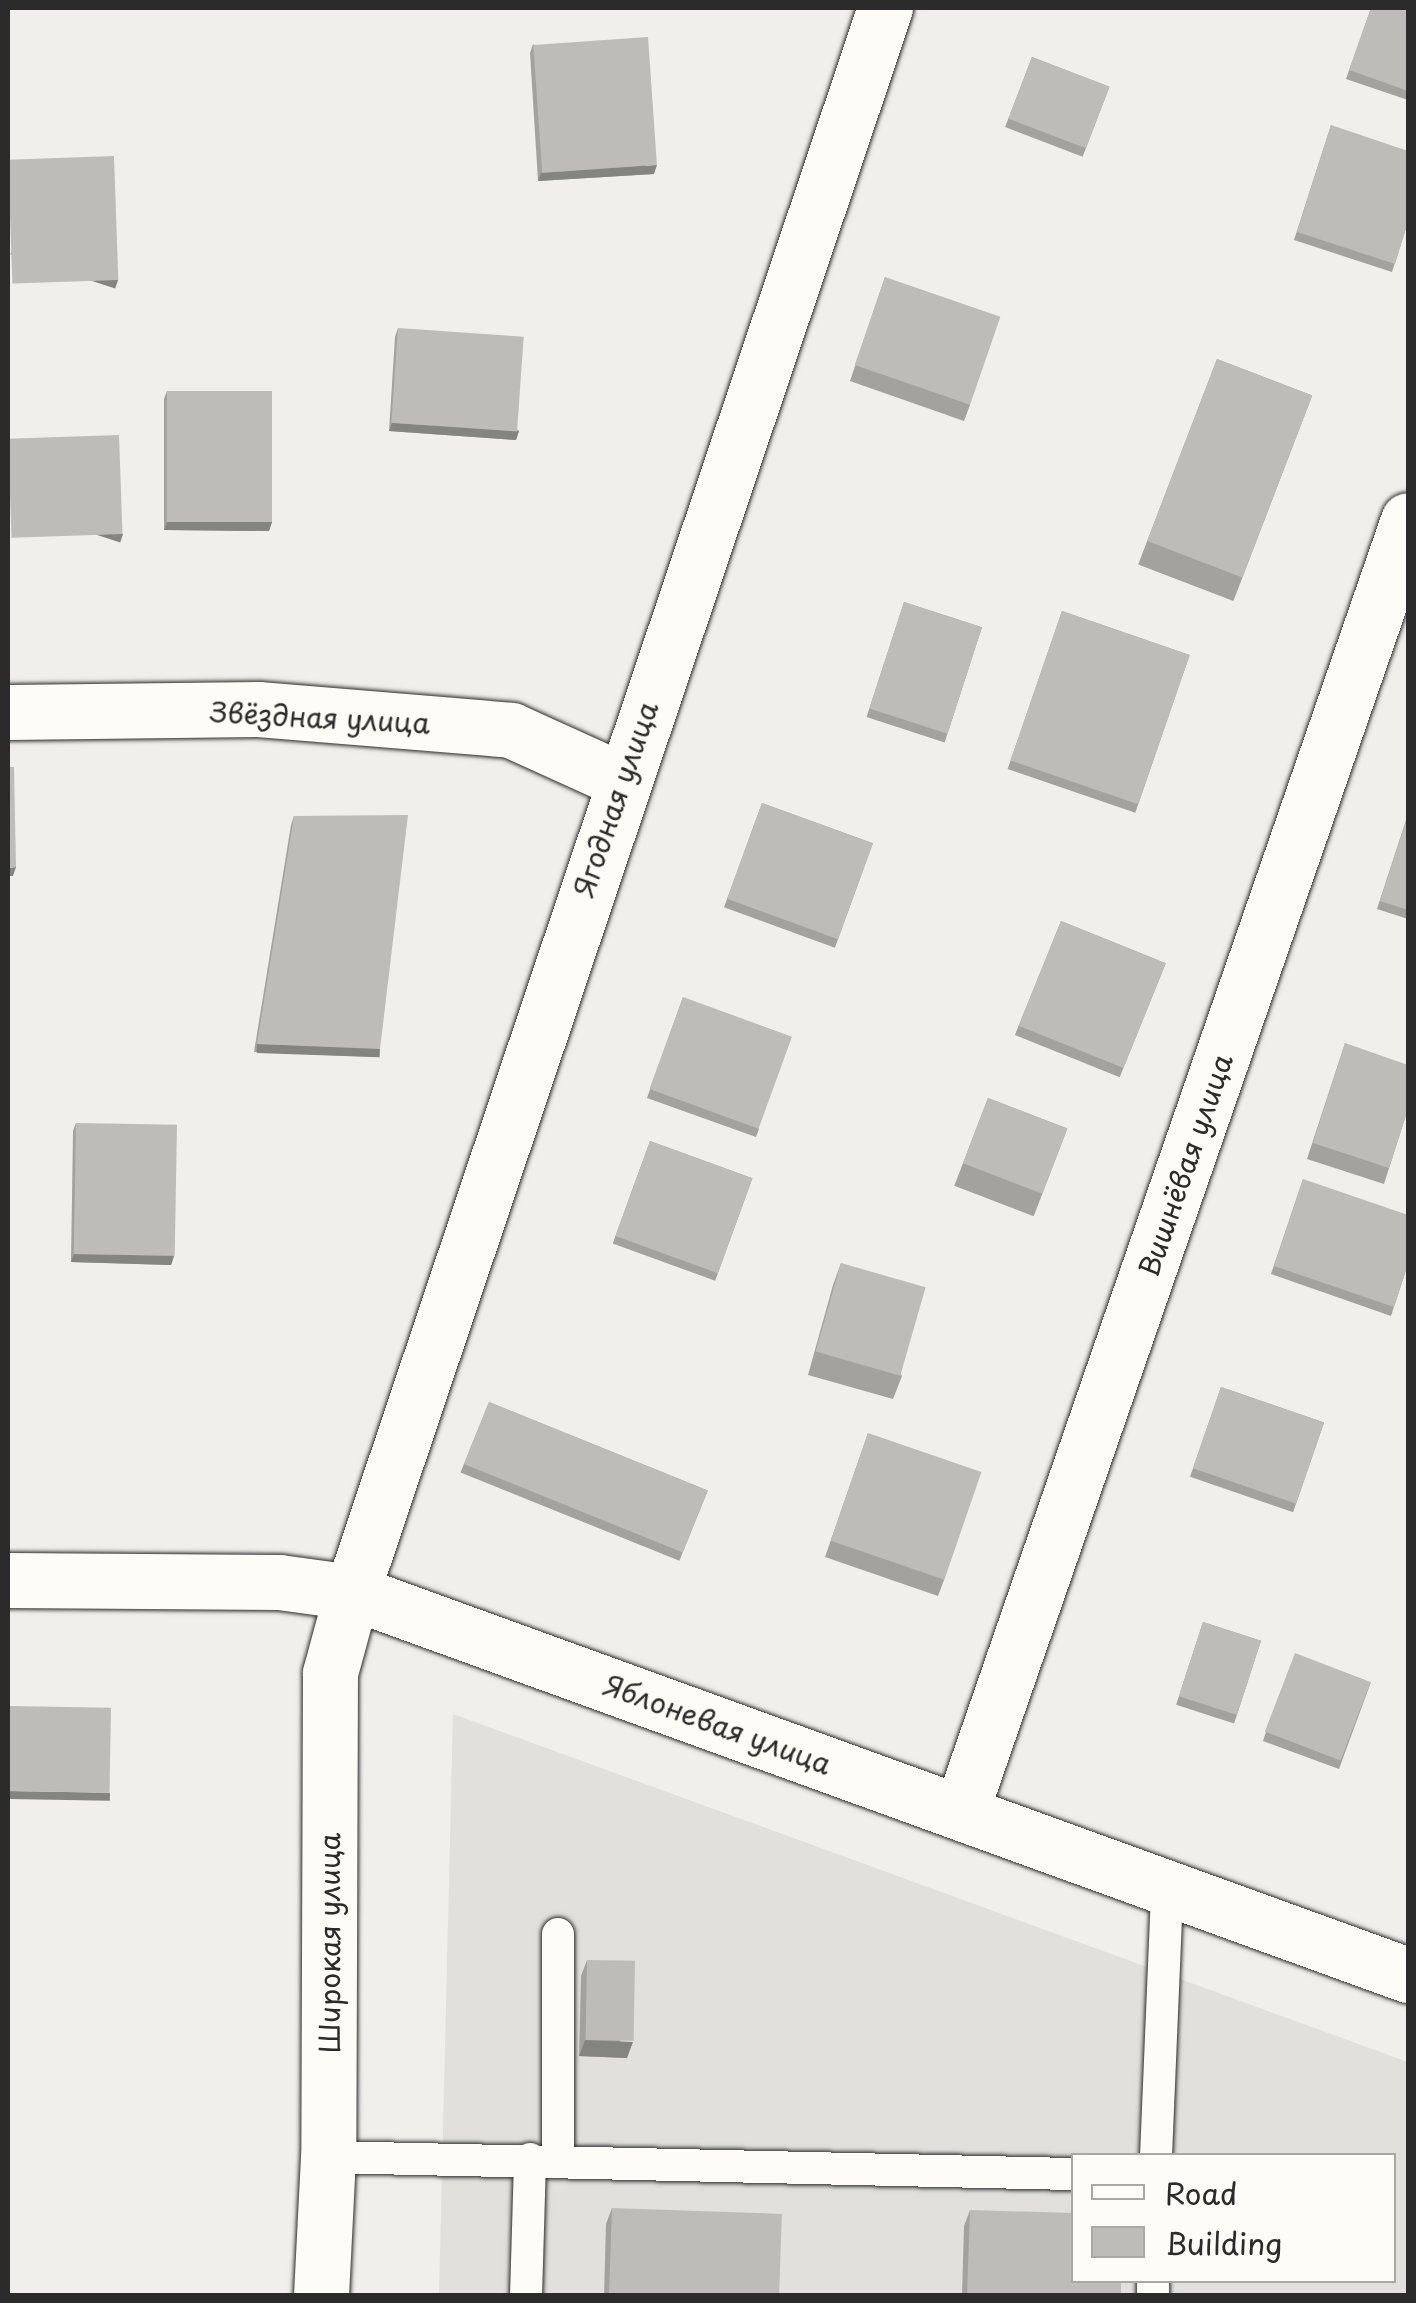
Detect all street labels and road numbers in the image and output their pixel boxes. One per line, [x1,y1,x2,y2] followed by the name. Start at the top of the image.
[208,694,432,740] street label: Звёздная улица
[566,696,664,902] street label: Ягодная улица
[1131,1049,1239,1281] street label: Вишнёвая улица
[599,1667,837,1781] street label: Яблоневая улица
[312,1832,346,2054] street label: Широкая улица

